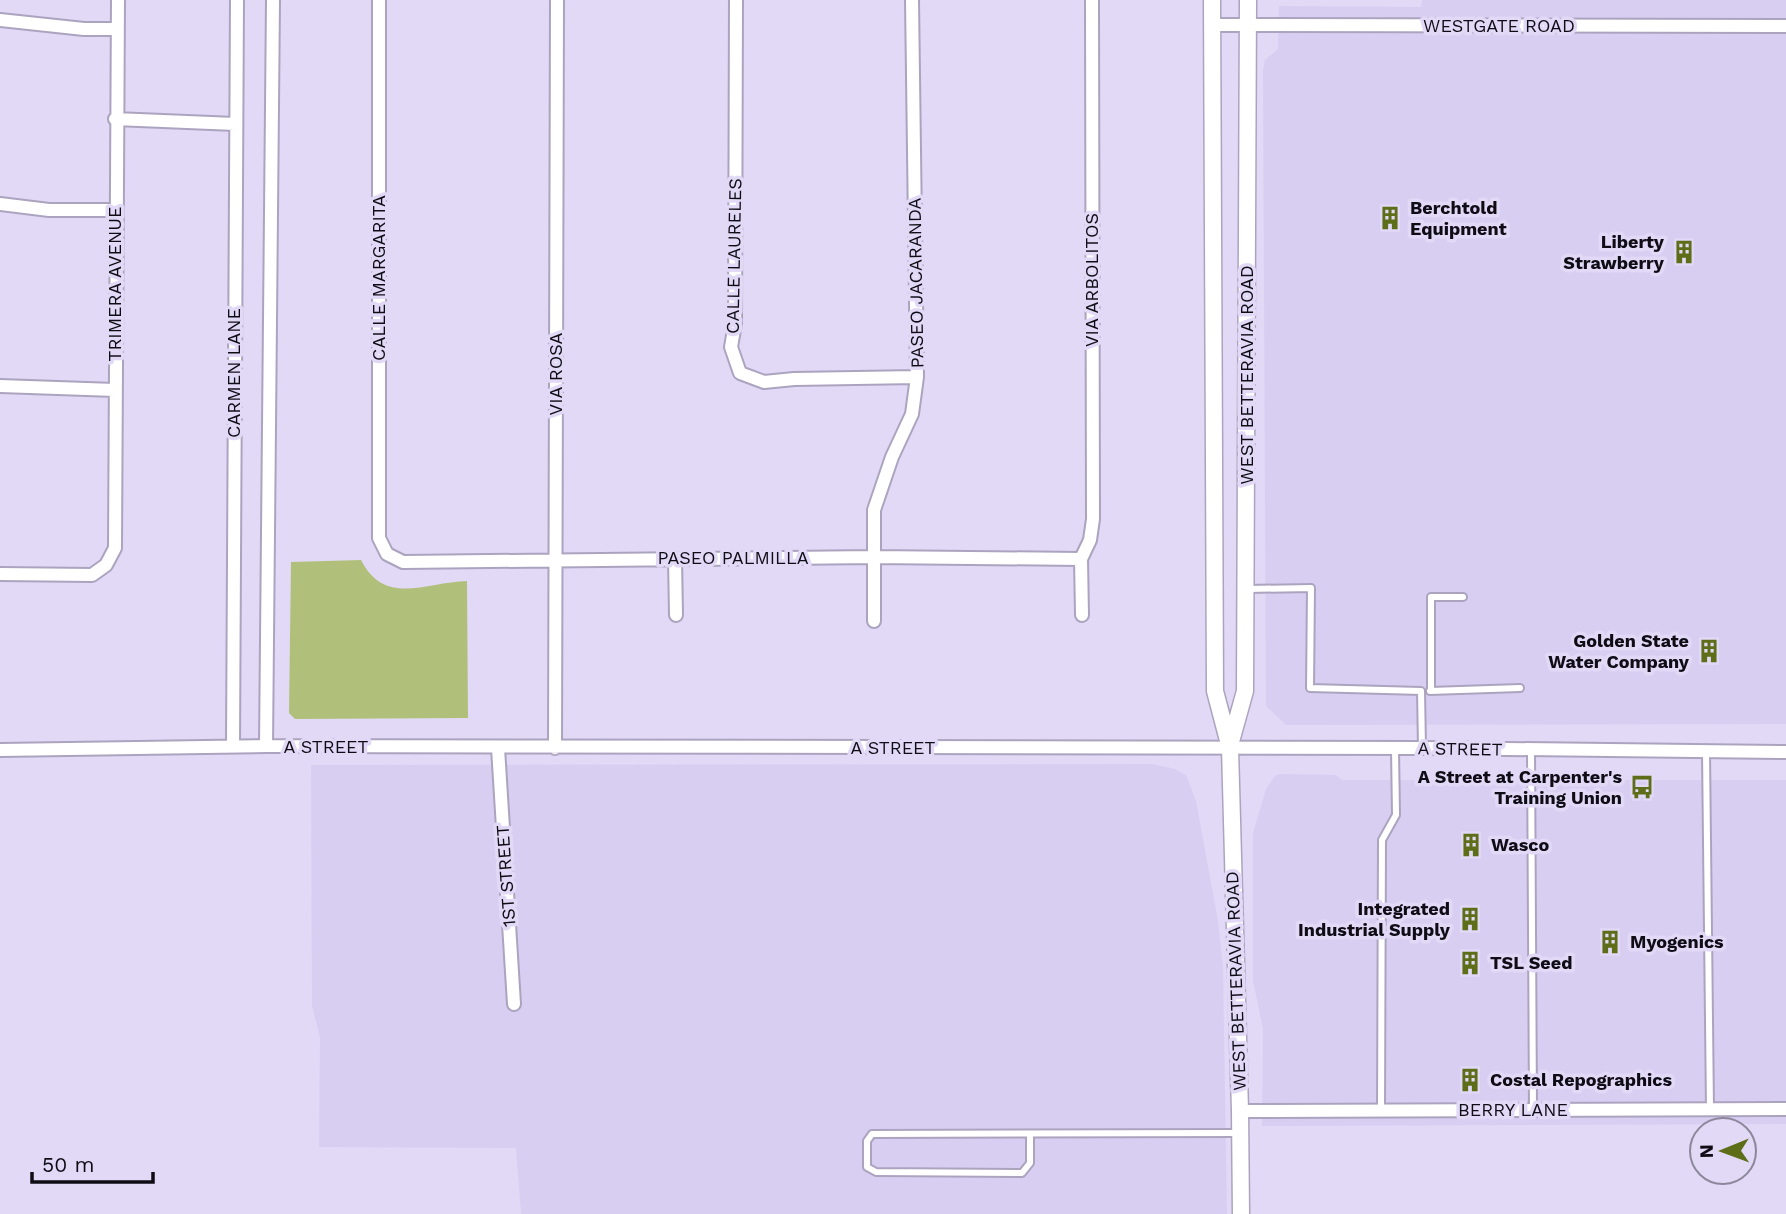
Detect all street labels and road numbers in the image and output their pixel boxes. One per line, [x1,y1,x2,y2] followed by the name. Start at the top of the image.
[1423,15,1575,36] street label: WESTGATE ROAD
[722,178,745,334] street label: CALLE LAURELES
[368,195,389,361] street label: CALLE MARGARITA
[904,197,927,369] street label: PASEO JACARANDA
[104,207,125,361] street label: TRIMERA AVENUE
[1081,213,1102,347] street label: VIA ARBOLITOS
[1236,265,1257,485] street label: WEST BETTERAVIA ROAD
[223,308,244,438] street label: CARMEN LANE
[545,332,566,415] street label: VIA ROSA
[657,547,809,568] street label: PASEO PALMILLA
[284,736,369,757] street label: A STREET
[851,737,936,758] street label: A STREET
[1417,737,1503,760] street label: A STREET
[491,824,520,928] street label: 1ST STREET
[1221,871,1250,1091] street label: WEST BETTERAVIA ROAD
[1458,1099,1568,1120] street label: BERRY LANE

